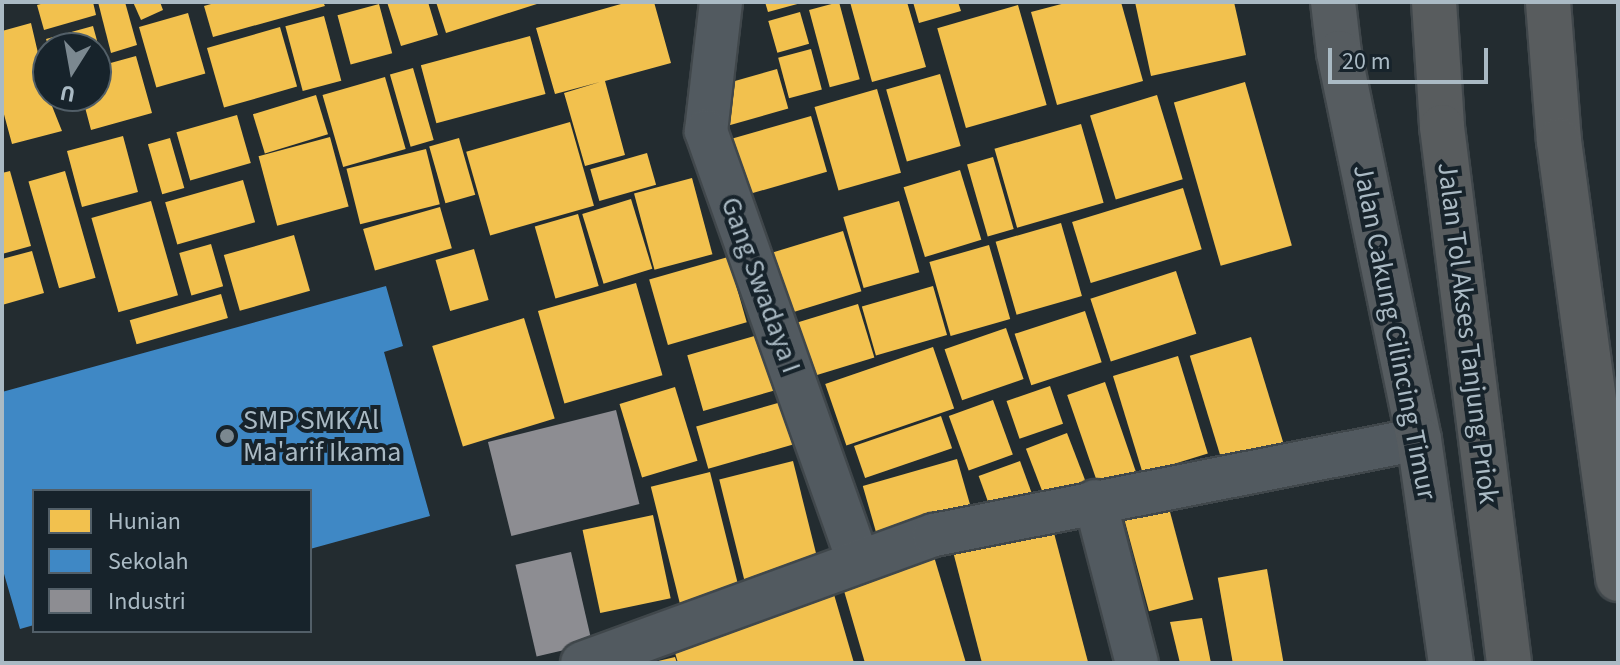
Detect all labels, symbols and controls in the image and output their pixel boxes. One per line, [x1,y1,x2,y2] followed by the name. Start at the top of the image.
[32,32,112,112] north arrow
[1332,32,1492,82] scale bar
[1342,44,1391,79] text: 20 m
[58,76,78,111] text: U
[1430,160,1506,506] street label: Jalan Tol Akses Tanjung Priok
[1346,162,1444,502] street label: Jalan Cakung Cilincing Timur
[714,193,808,377] street label: Gang Swadaya I
[243,403,401,469] place label: SMP SMK Al Ma'arif Ikama
[218,427,236,445] marker: SMP SMK Al Ma'arif Ikama
[32,489,312,633] legend
[108,504,181,539] text: Hunian
[108,544,188,579] text: Sekolah
[108,584,186,619] text: Industri

